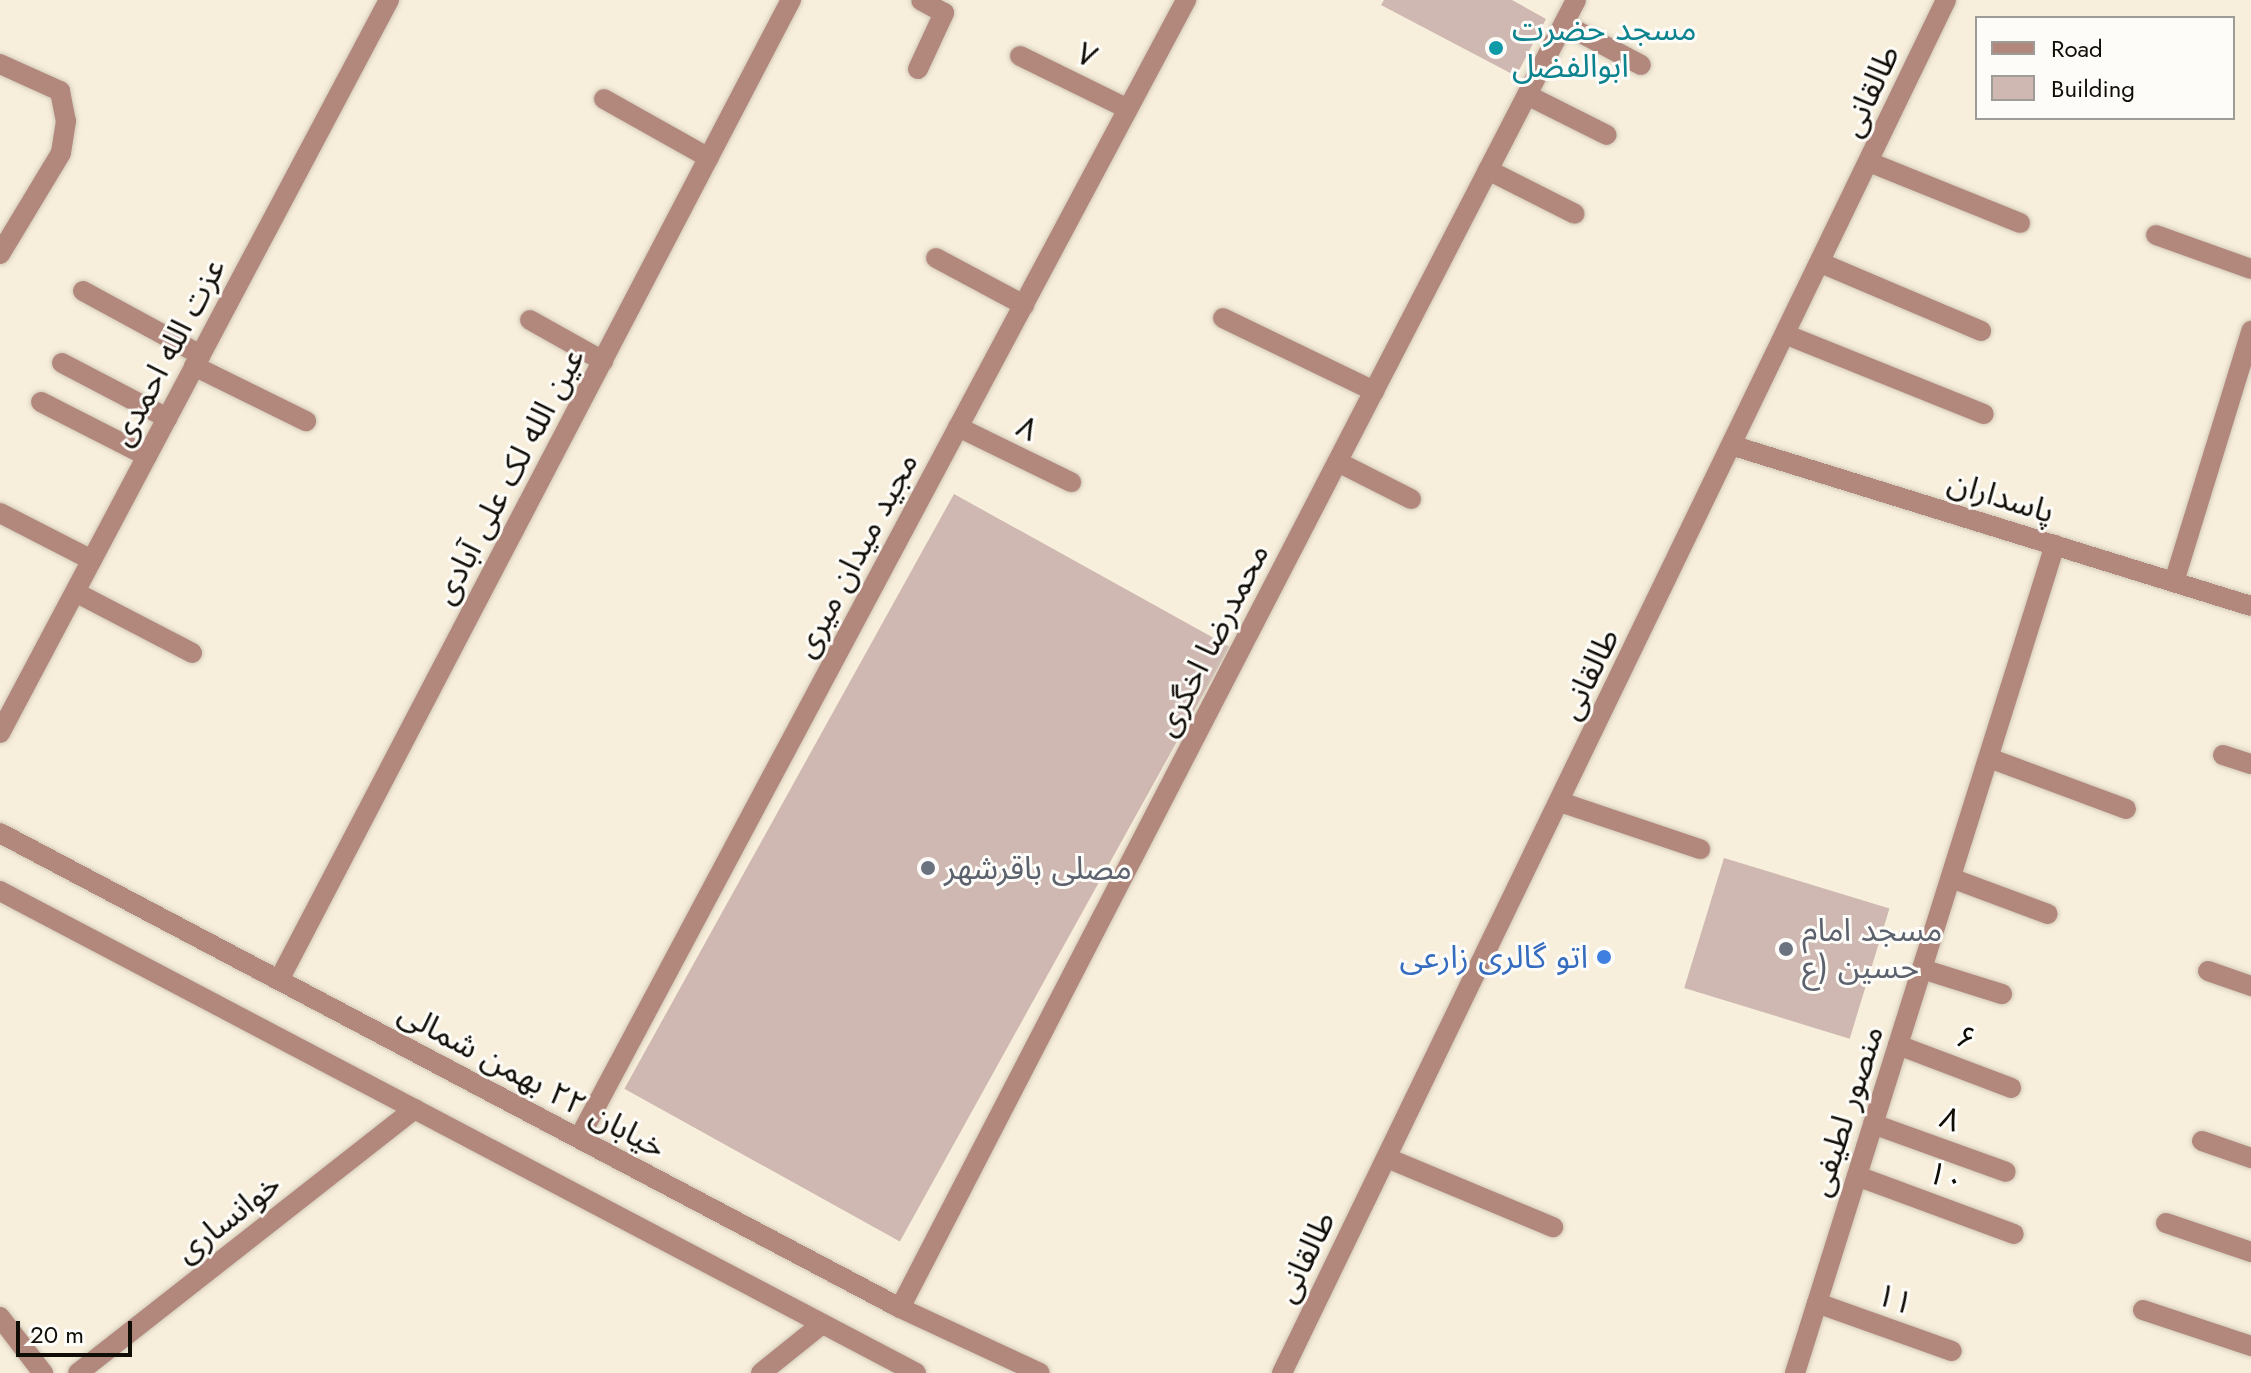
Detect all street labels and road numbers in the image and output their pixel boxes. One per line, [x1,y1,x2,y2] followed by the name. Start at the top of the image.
[1070,34,1104,76] street label: ۷
[1832,39,1908,143] street label: طالقانی
[102,252,234,452] street label: عزت الله احمدی
[425,341,593,611] street label: عین الله لک علی آبادی
[1010,407,1044,449] street label: ۸
[786,446,926,664] street label: مجید میدان میری
[1943,463,2059,531] street label: پاسداران
[1147,537,1277,743] street label: محمدرضا اخگری
[1551,622,1627,726] street label: طالقانی
[392,993,672,1167] street label: خیابان ۲۲ بهمن شمالی
[1951,1017,1981,1059] street label: ۶
[1800,1021,1892,1201] street label: منصور لطیفی
[1935,1098,1965,1140] street label: ۸
[1922,1153,1970,1201] street label: ۱۰
[168,1165,288,1271] street label: خوانساری
[1267,1205,1343,1309] street label: طالقانی
[1871,1275,1919,1323] street label: ۱۱

